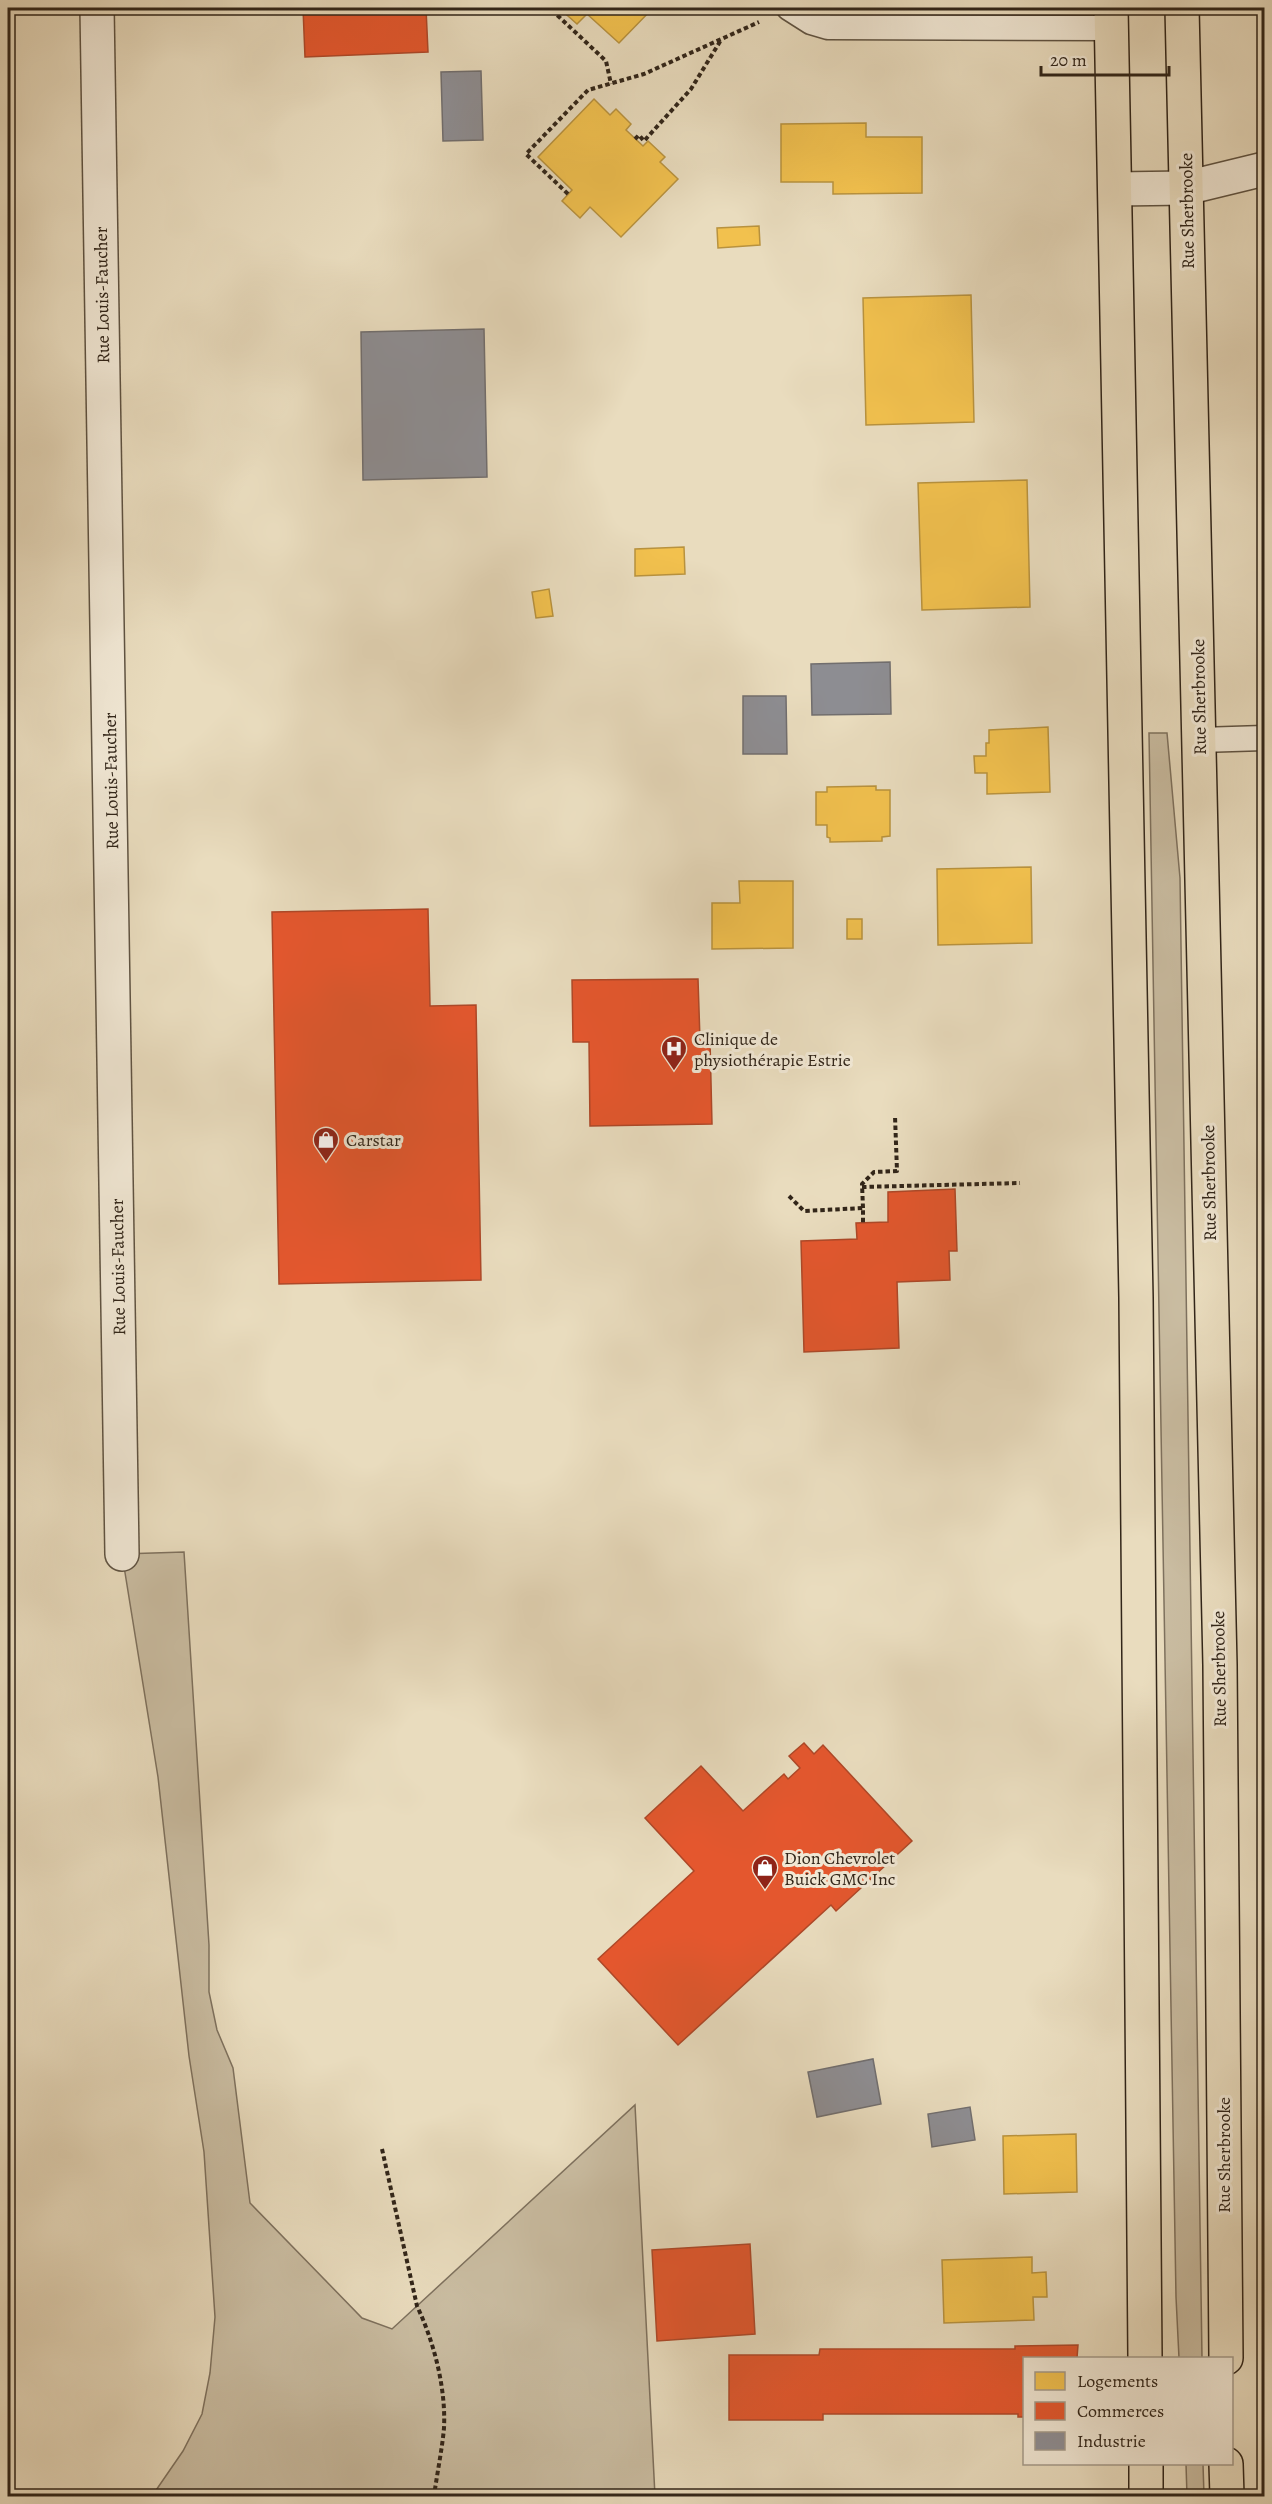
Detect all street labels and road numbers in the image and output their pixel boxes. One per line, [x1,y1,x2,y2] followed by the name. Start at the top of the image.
[1174,153,1200,269] street label: Rue Sherbrooke
[89,226,115,364] street label: Rue Louis-Faucher
[1186,639,1212,755] street label: Rue Sherbrooke
[98,712,124,850] street label: Rue Louis-Faucher
[1196,1125,1222,1241] street label: Rue Sherbrooke
[105,1198,131,1336] street label: Rue Louis-Faucher
[1206,1611,1232,1727] street label: Rue Sherbrooke
[1212,2097,1236,2213] street label: Rue Sherbrooke

